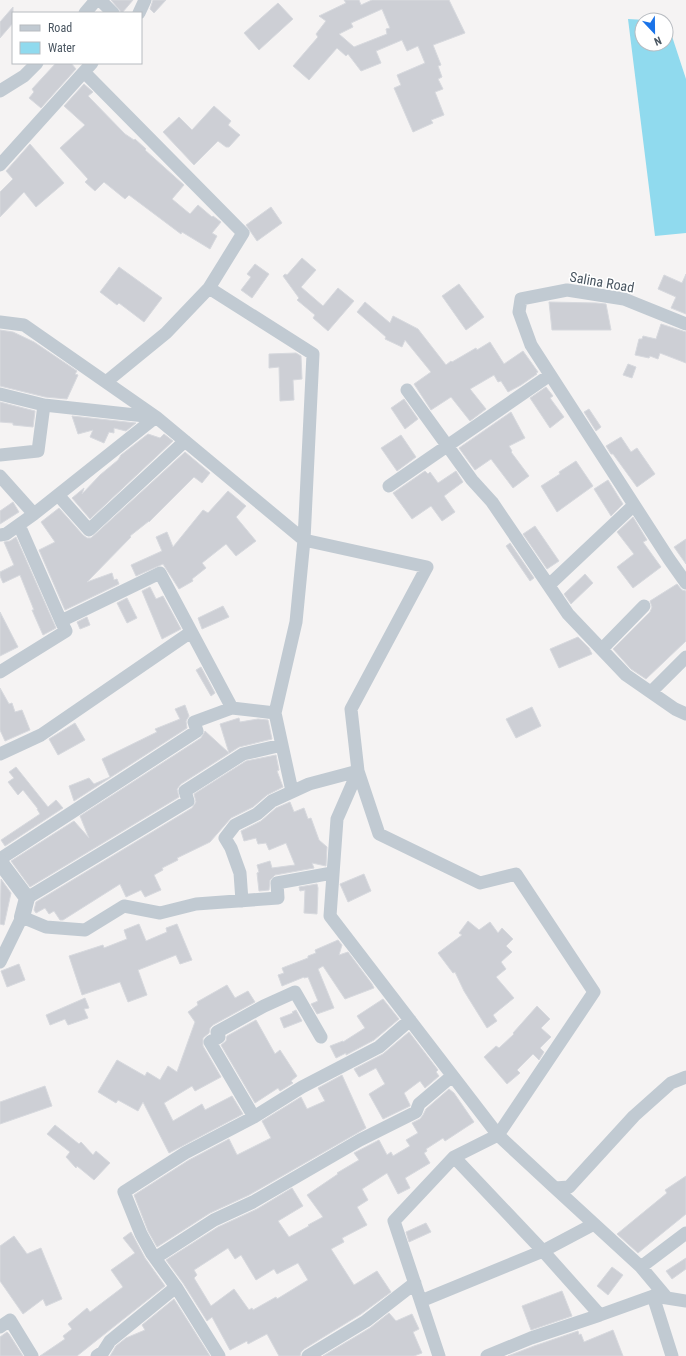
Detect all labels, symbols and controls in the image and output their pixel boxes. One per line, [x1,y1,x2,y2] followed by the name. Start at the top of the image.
[12,12,142,64] legend
[634,12,674,52] north arrow
[48,21,72,35] text: Road
[652,34,663,48] text: N
[48,41,76,55] text: Water
[569,268,635,296] street label: Salina Road

